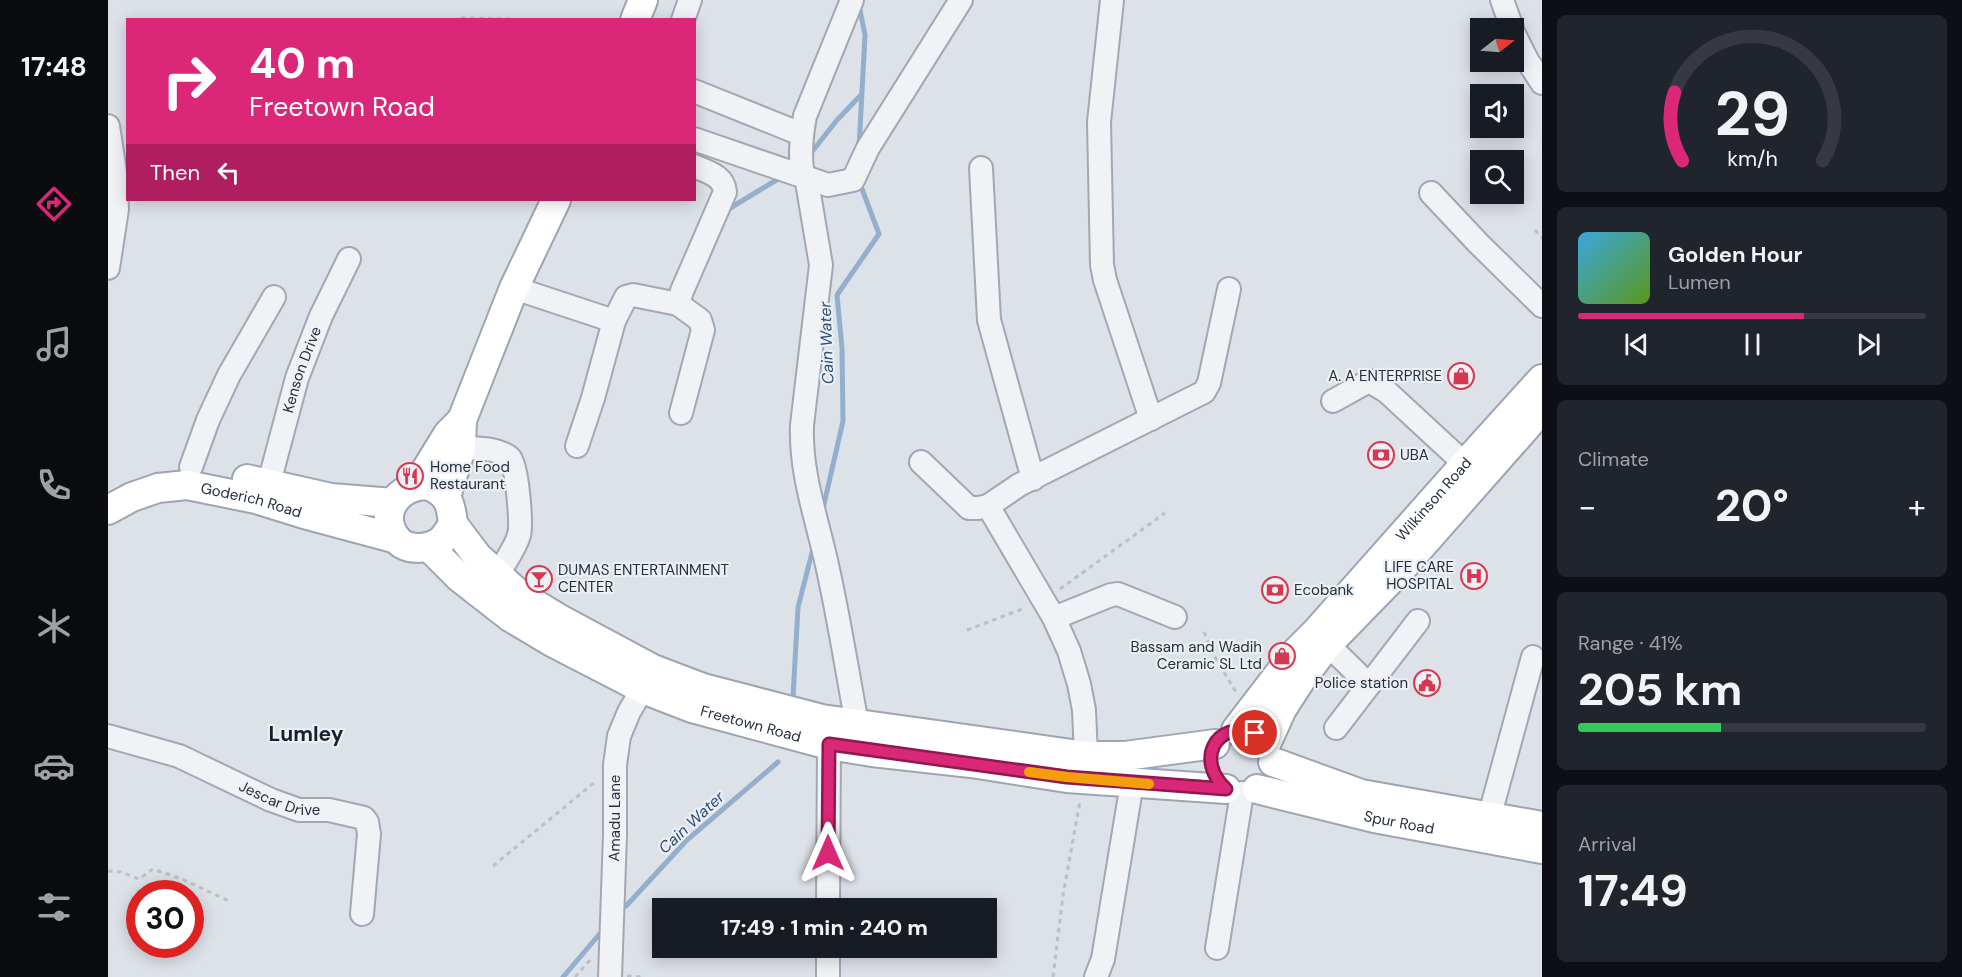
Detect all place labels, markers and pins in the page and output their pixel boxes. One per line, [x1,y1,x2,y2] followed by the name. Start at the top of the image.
[1446,361,1476,391] shop icon: A. A ENTERPRISE
[1328,366,1442,386] place label: A. A ENTERPRISE
[1366,440,1396,470] bank icon: UBA
[1400,445,1429,465] place label: UBA
[430,457,510,494] place label: Home Food Restaurant
[395,461,425,491] restaurant icon: Home Food Restaurant
[1384,557,1454,594] place label: LIFE CARE HOSPITAL
[558,560,729,597] place label: DUMAS ENTERTAINMENT CENTER
[1459,561,1489,591] hospital icon: LIFE CARE HOSPITAL
[524,564,554,594] bar icon: DUMAS ENTERTAINMENT CENTER
[1260,575,1290,605] bank icon: Ecobank
[1294,580,1354,600] place label: Ecobank
[1130,637,1262,674] place label: Bassam and Wadih Ceramic SL Ltd
[1267,641,1297,671] shop icon: Bassam and Wadih Ceramic SL Ltd
[1412,668,1442,698] public building icon: Police station
[1315,673,1408,693] place label: Police station
[1229,707,1280,758] pin

